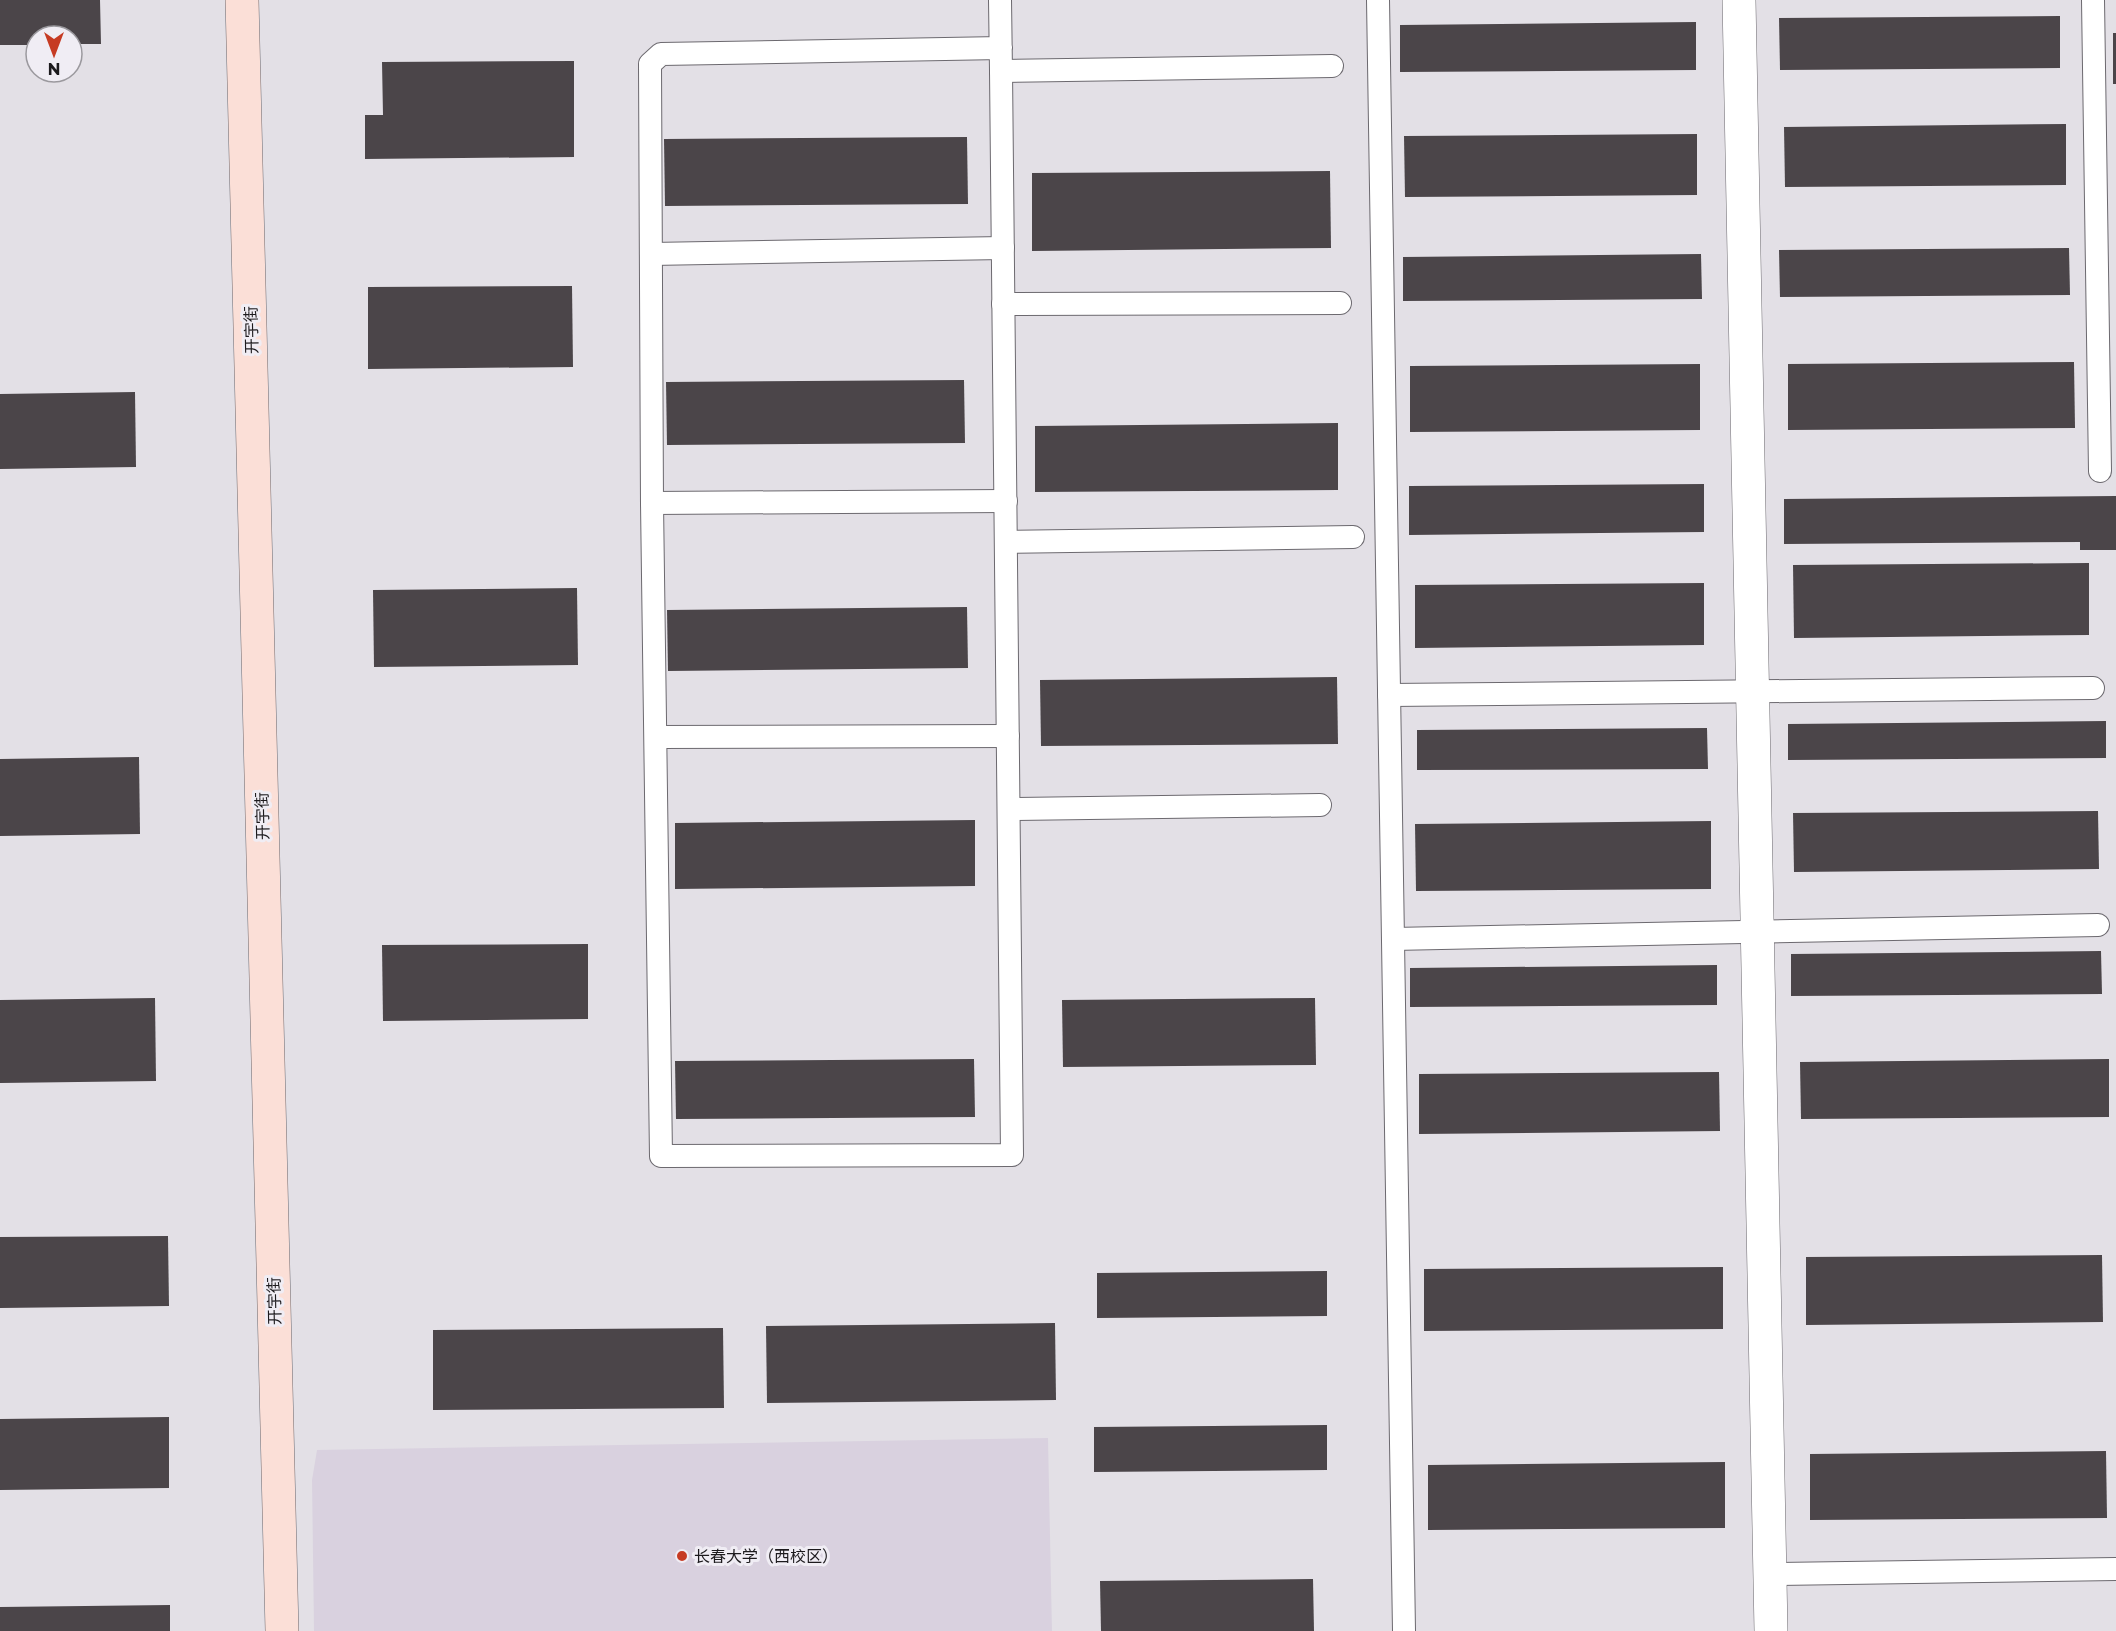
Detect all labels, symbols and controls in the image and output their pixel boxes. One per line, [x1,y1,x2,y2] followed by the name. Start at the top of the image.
[24,24,84,84] north arrow
[48,59,60,78] text: N
[242,306,261,354] street label: 开宇街
[253,792,272,840] street label: 开宇街
[265,1277,284,1325] street label: 开宇街
[694,1547,838,1566] place label: 长春大学（西校区）
[675,1549,689,1563] marker: 长春大学（西校区）

